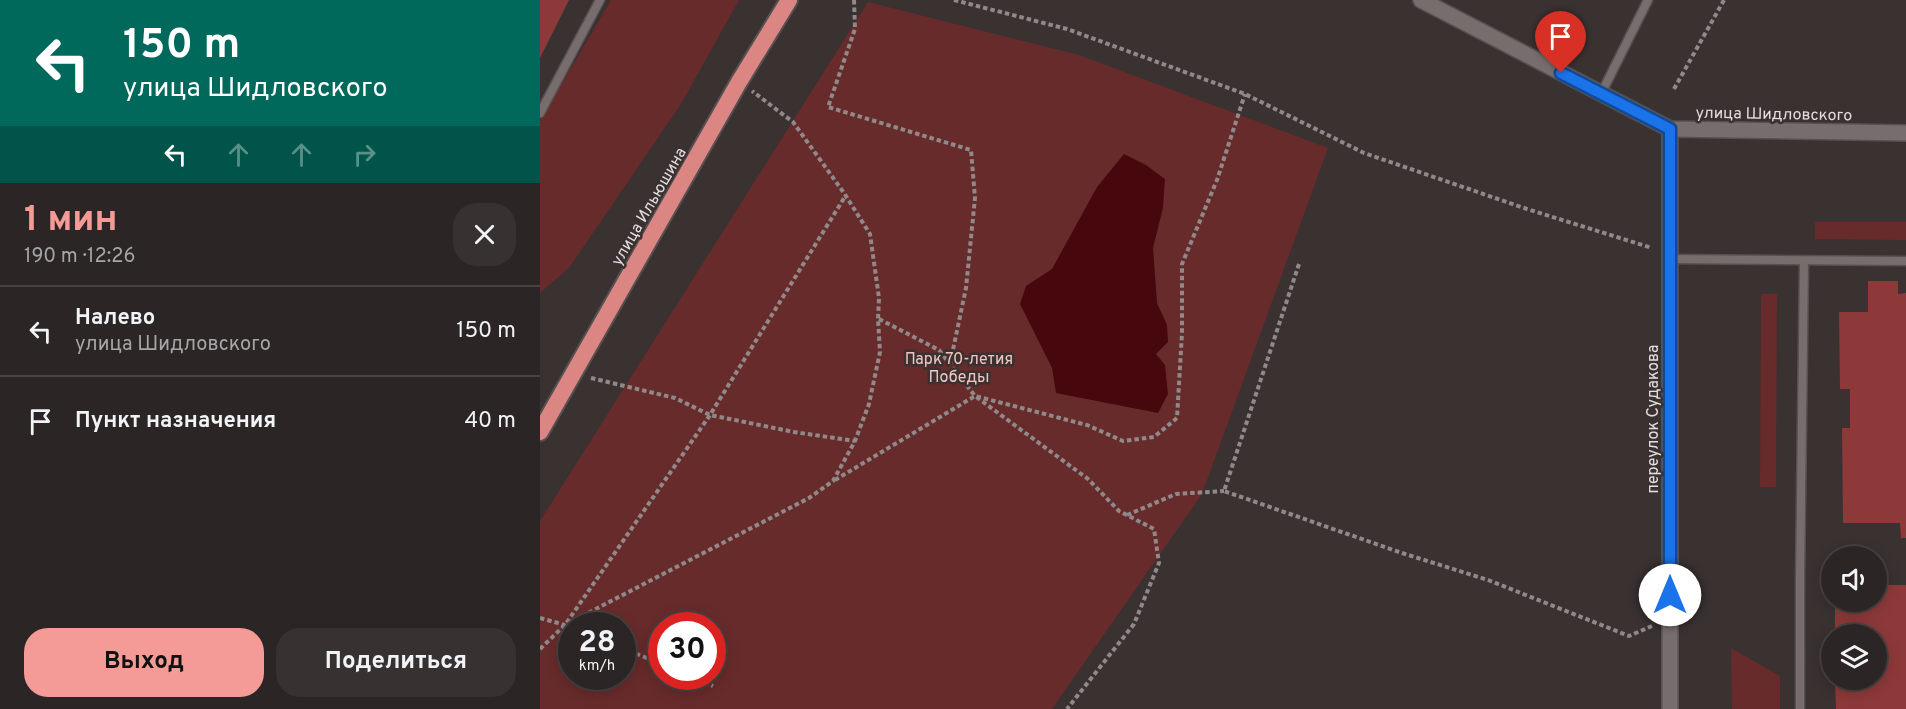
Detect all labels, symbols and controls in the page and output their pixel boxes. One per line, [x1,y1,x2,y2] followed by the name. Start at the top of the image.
[1535,11,1586,73] pin
[123,20,240,73] text: 150 m
[1544,20,1577,53] icon: arrive
[24,24,102,102] icon: left
[123,72,387,106] text: улица Шидловского
[1695,104,1853,126] street label: улица Шидловского
[159,138,192,171] icon: left
[222,138,255,171] icon: ahead
[285,138,318,171] icon: ahead
[348,138,381,171] icon: right
[608,144,692,270] street label: улица Ильюшина
[24,198,118,244] text: 1 мин
[453,203,516,266] button: close
[24,244,136,270] text: 190 m · 12:26
[75,305,155,332] text: Налево
[24,315,57,348] icon: left
[456,318,516,345] text: 150 m
[75,332,271,358] text: улица Шидловского
[1644,344,1664,494] street label: переулок Судакова
[905,350,1013,388] park label: Парк 70-летия Победы
[24,405,57,438] icon: arrive
[75,408,276,435] text: Пункт назначения
[464,408,516,435] text: 40 m
[1821,546,1887,690] map controls
[1821,546,1887,612] button: sound
[1638,563,1702,627] position arrow
[648,612,726,690] speed limit sign: 30
[1821,624,1887,690] button: layers
[578,625,616,662] text: 28
[24,628,264,697] button: Выход
[276,628,516,697] button: Поделиться
[579,657,615,676] text: km/h

